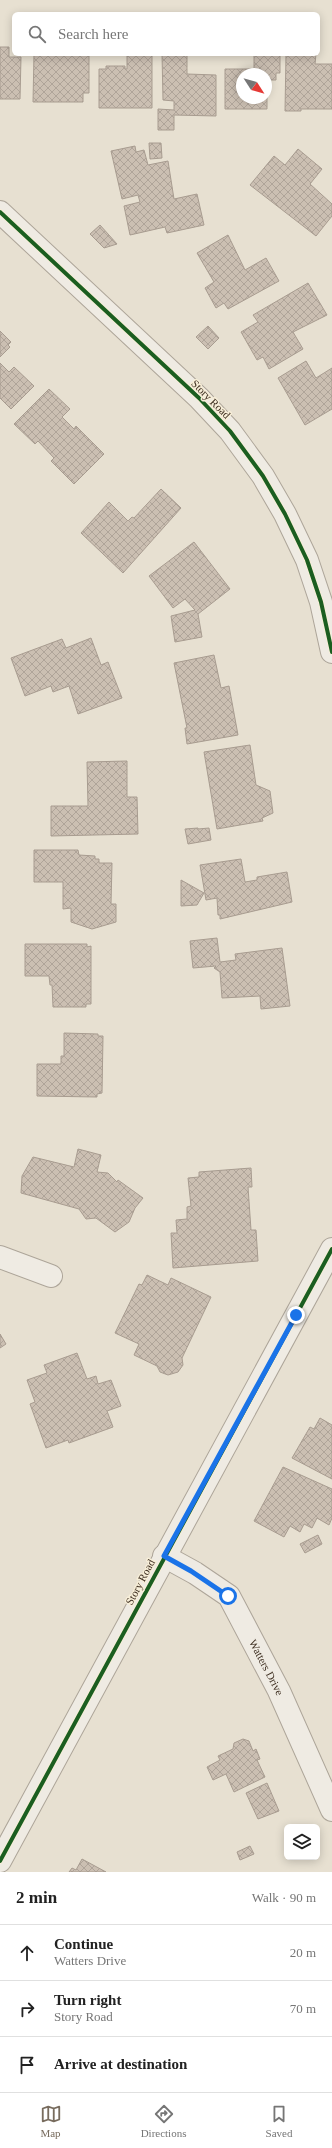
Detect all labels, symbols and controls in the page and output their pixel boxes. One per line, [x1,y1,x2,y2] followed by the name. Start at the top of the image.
[12,12,320,56] search box
[26,23,48,45] icon: search
[58,26,128,42] text: Search here
[236,68,272,104] north arrow
[189,377,233,421] street label: Story Road
[287,1306,305,1324] route end
[123,1557,157,1607] street label: Story Road
[219,1587,237,1605] route start
[247,1637,286,1697] street label: Watters Drive
[284,1824,320,1860] map controls
[284,1824,320,1860] button: layers
[16,1888,57,1907] text: 2 min
[252,1890,316,1905] text: Walk · 90 m
[54,1936,113,1952] text: Continue
[16,1942,38,1964] icon: ahead
[290,1945,316,1960] text: 20 m
[54,1953,126,1968] text: Watters Drive
[54,1992,121,2008] text: Turn right
[16,1998,38,2020] icon: right
[290,2001,316,2016] text: 70 m
[54,2009,113,2024] text: Story Road
[16,2054,38,2076] icon: arrive
[54,2056,187,2072] text: Arrive at destination
[40,2103,62,2139] tab: Map
[141,2103,186,2139] tab: Directions
[266,2103,292,2139] tab: Saved

